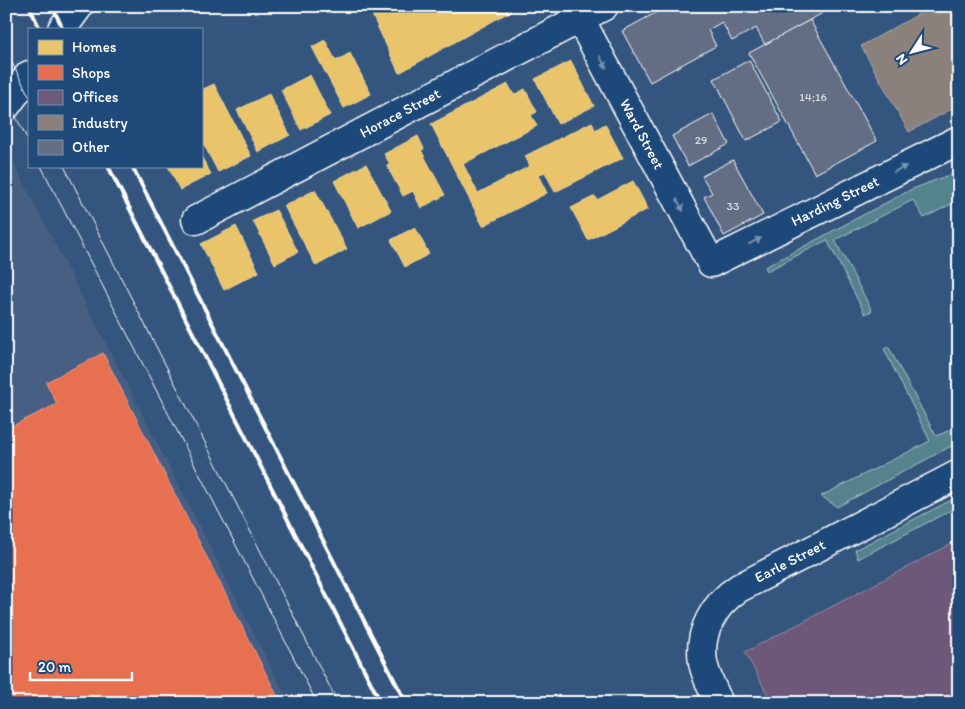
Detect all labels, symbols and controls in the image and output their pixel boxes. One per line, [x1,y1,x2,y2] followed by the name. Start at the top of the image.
[28,28,202,168] legend
[888,28,938,78] north arrow
[72,38,117,56] text: Homes
[892,51,912,68] text: N
[599,55,607,70] one-way arrow
[72,64,111,82] text: Shops
[357,84,444,142] street label: Horace Street
[72,88,119,106] text: Offices
[799,90,827,104] house number: 14;16
[616,96,668,173] street label: Ward Street
[72,114,128,132] text: Industry
[695,133,707,147] house number: 29
[72,138,109,156] text: Other
[893,164,907,172] one-way arrow
[788,172,882,230] street label: Harding Street
[676,198,684,213] one-way arrow
[726,199,740,213] house number: 33
[747,237,762,245] one-way arrow
[752,535,829,586] street label: Earle Street
[30,649,132,681] scale bar
[38,658,72,676] text: 20 m

